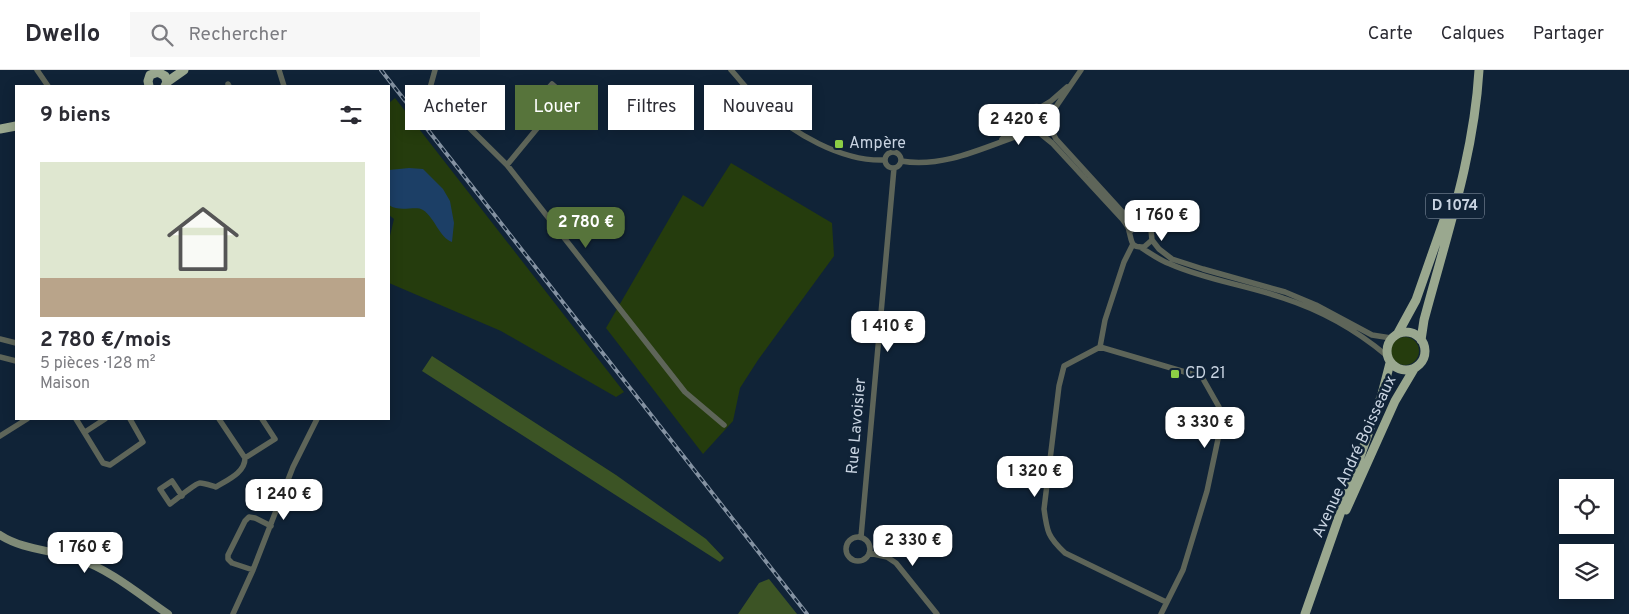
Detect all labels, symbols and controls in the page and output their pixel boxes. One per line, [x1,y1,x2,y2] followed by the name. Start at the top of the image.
[130,12,480,57] search box
[25,20,100,50] text: Dwello
[148,21,176,49] icon: search
[188,23,287,47] text: Rechercher
[1368,23,1413,46] text: Carte
[1441,23,1505,46] text: Calques
[1533,23,1604,46] text: Partager
[405,85,505,130] chip: Acheter
[515,85,598,130] chip: Louer
[608,85,694,130] chip: Filtres
[704,85,812,130] chip: Nouveau
[337,101,365,129] icon: filters
[40,102,111,129] text: 9 biens
[973,104,1065,146] pin: 2 420 €
[990,110,1048,130] text: 2 420 €
[849,134,906,154] place label: Ampère
[833,138,845,150] marker: Ampère
[158,194,248,284] icon: home
[1426,194,1484,218] road number: D 1074
[1116,200,1208,242] pin: 1 760 €
[540,206,632,249] pin: 2 780 €
[1136,206,1188,226] text: 1 760 €
[558,213,614,233] text: 2 780 €
[842,310,934,353] pin: 1 410 €
[862,317,914,337] text: 1 410 €
[40,327,171,354] text: 2 780 €/mois
[40,354,156,374] text: 5 pièces · 128 m²
[1185,364,1226,384] place label: CD 21
[1169,368,1181,380] marker: CD 21
[1309,373,1401,541] street label: Avenue André Boisseaux
[40,374,90,394] text: Maison
[843,377,871,475] street label: Rue Lavoisier
[1159,406,1251,449] pin: 3 330 €
[1176,413,1234,433] text: 3 330 €
[989,456,1081,498] pin: 1 320 €
[1008,462,1062,482] text: 1 320 €
[238,478,330,521] pin: 1 240 €
[1559,479,1614,599] map controls
[1559,479,1614,534] button: locate
[256,485,312,505] text: 1 240 €
[867,524,959,567] pin: 2 330 €
[884,531,942,551] text: 2 330 €
[39,532,131,574] pin: 1 760 €
[59,538,111,558] text: 1 760 €
[1559,544,1614,599] button: layers

